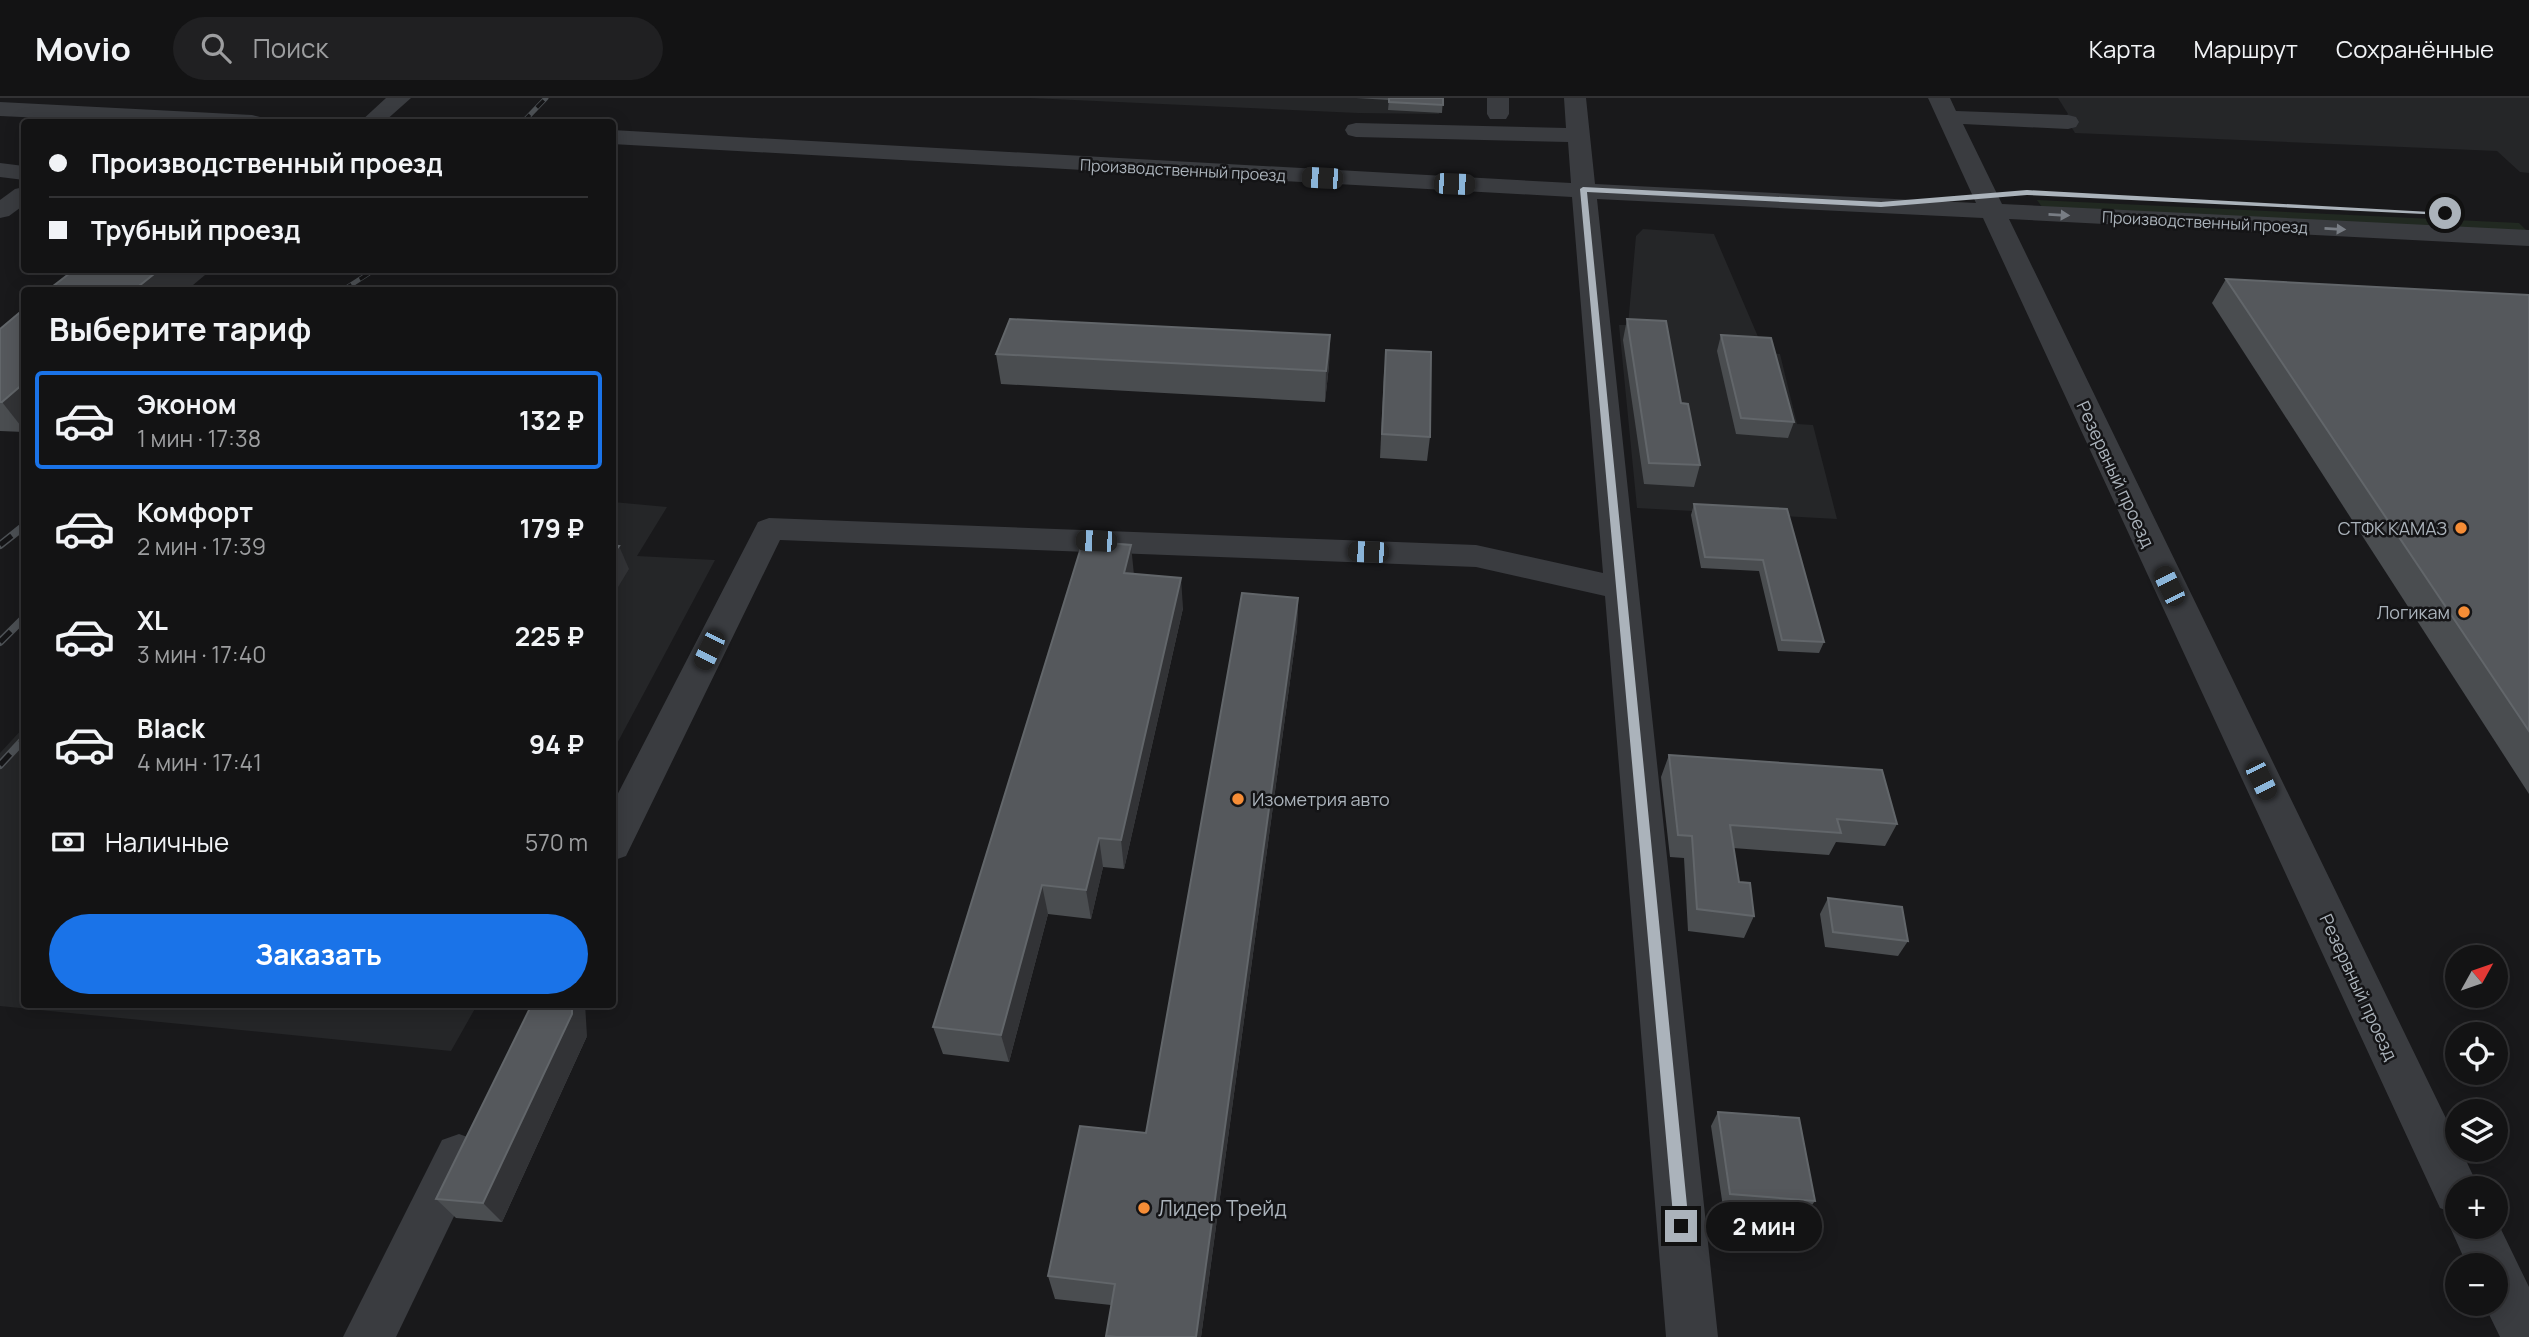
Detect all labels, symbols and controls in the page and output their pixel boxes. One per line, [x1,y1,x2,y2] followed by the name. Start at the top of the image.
[173,17,663,80] search box
[35,26,131,71] text: Movio
[197,29,235,67] icon: search
[253,30,328,66] text: Поиск
[2089,32,2156,65] text: Карта
[2194,32,2298,65] text: Маршрут
[2336,32,2494,65] text: Сохранённые
[91,145,443,181] text: Производственный проезд
[1079,154,1287,186] street label: Производственный проезд
[1301,166,1344,190] car
[1433,173,1476,195] car
[2429,197,2461,229] route start
[2101,206,2309,238] street label: Производственный проезд
[2048,209,2070,220] one-way arrow
[91,212,301,248] text: Трубный проезд
[2325,223,2347,234] one-way arrow
[49,307,311,351] text: Выберите тариф
[137,386,237,422] text: Эконом
[53,389,116,452] icon: car
[2072,397,2161,551] street label: Резервный проезд
[519,402,584,438] text: 132 ₽
[137,422,261,454] text: 1 мин · 17:38
[137,494,253,530] text: Комфорт
[53,497,116,560] icon: car
[520,510,584,546] text: 179 ₽
[2338,516,2447,540] place label: СТФК КАМАЗ
[2453,520,2469,536] marker: СТФК КАМАЗ
[137,530,266,562] text: 2 мин · 17:39
[1075,530,1118,552] car
[1347,541,1390,563] car
[2151,563,2188,609] car
[2377,600,2450,624] place label: Логикам
[137,602,168,638] text: XL
[2456,604,2472,620] marker: Логикам
[53,605,116,668] icon: car
[515,618,584,654] text: 225 ₽
[691,627,728,673] car
[137,638,266,670] text: 3 мин · 17:40
[137,710,205,746] text: Black
[53,713,116,776] icon: car
[529,726,584,762] text: 94 ₽
[137,746,262,778] text: 4 мин · 17:41
[2243,757,2280,803] car
[1252,787,1390,811] place label: Изометрия авто
[1230,791,1246,807] marker: Изометрия авто
[49,823,87,861] icon: cash
[105,824,229,860] text: Наличные
[525,826,588,858] text: 570 m
[2315,910,2404,1064] street label: Резервный проезд
[49,914,588,994] button: Заказать
[2445,945,2508,1008] north arrow
[2445,945,2508,1316] map controls
[2445,1022,2508,1085] button: locate
[2445,1099,2508,1162] button: layers
[2445,1176,2508,1239] button: +
[1158,1194,1287,1222] place label: Лидер Трейд
[1136,1200,1152,1216] marker: Лидер Трейд
[1706,1202,1821,1250] callout: 2 мин
[1665,1210,1697,1242] route end
[1732,1210,1796,1242] text: 2 мин
[2445,1253,2508,1316] button: −

